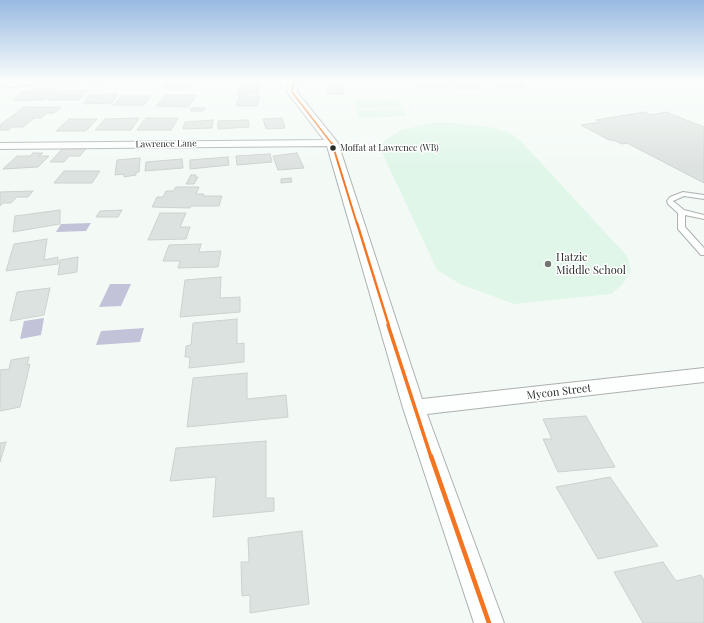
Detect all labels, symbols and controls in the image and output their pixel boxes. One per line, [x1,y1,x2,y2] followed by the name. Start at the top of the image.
[135,138,197,150] street label: Lawrence Lane
[328,143,338,153] marker: Moffat at Lawrence (WB)
[340,143,439,153] place label: Moffat at Lawrence (WB)
[556,251,626,277] place label: Hatzic Middle School
[543,259,553,269] marker: Hatzic Middle School
[526,381,592,403] street label: Mycon Street

